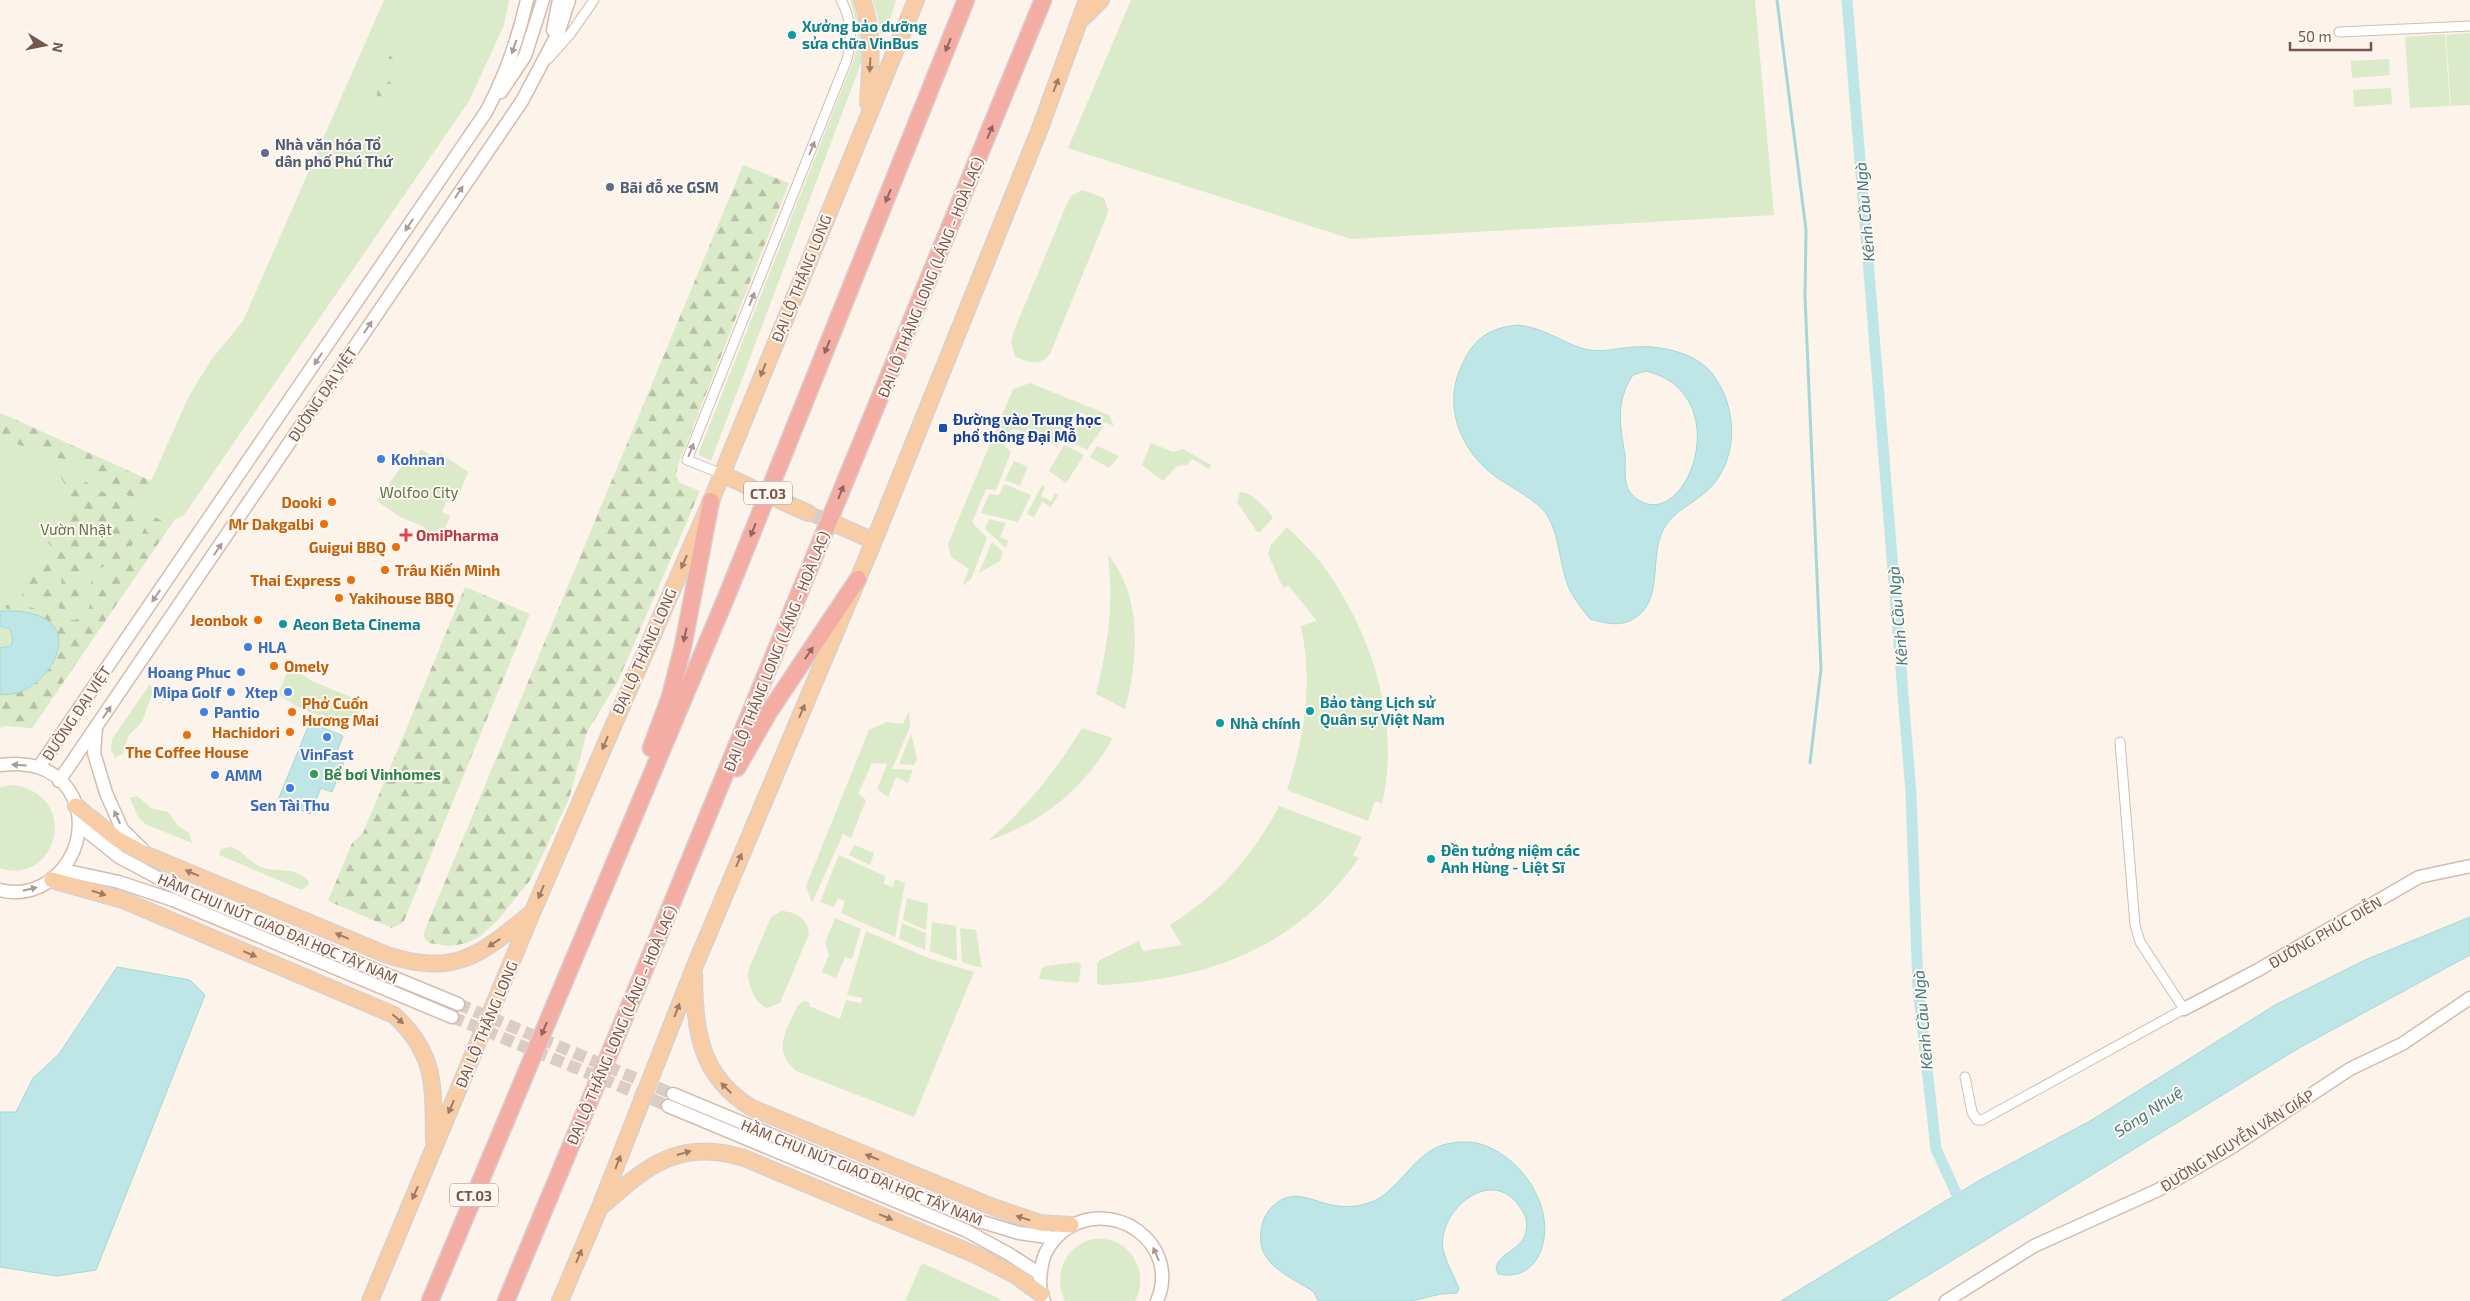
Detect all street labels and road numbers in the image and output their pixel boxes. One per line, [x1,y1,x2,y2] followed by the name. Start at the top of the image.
[873,154,987,400] street label: ĐẠI LỘ THĂNG LONG (LÁNG - HOÀ LẠC)
[767,212,835,344] street label: ĐẠI LỘ THĂNG LONG
[284,343,360,445] street label: ĐƯỜNG ĐẠI VIỆT
[744,482,792,504] road number: CT.03
[719,528,833,774] street label: ĐẠI LỘ THĂNG LONG (LÁNG - HOÀ LẠC)
[608,585,680,717] street label: ĐẠI LỘ THĂNG LONG
[38,662,114,764] street label: ĐƯỜNG ĐẠI VIỆT
[155,868,401,987] street label: HẦM CHUI NÚT GIAO ĐẠI HỌC TÂY NAM
[2264,891,2385,972] street label: ĐƯỜNG PHÚC DIỄN
[562,903,680,1147] street label: ĐẠI LỘ THĂNG LONG (LÁNG - HOÀ LẠC)
[451,958,521,1090] street label: ĐẠI LỘ THĂNG LONG
[2156,1084,2317,1195] street label: ĐƯỜNG NGUYỄN VĂN GIÁP
[739,1114,986,1229] street label: HẦM CHUI NÚT GIAO ĐẠI HỌC TÂY NAM
[450,1184,498,1206] road number: CT.03

